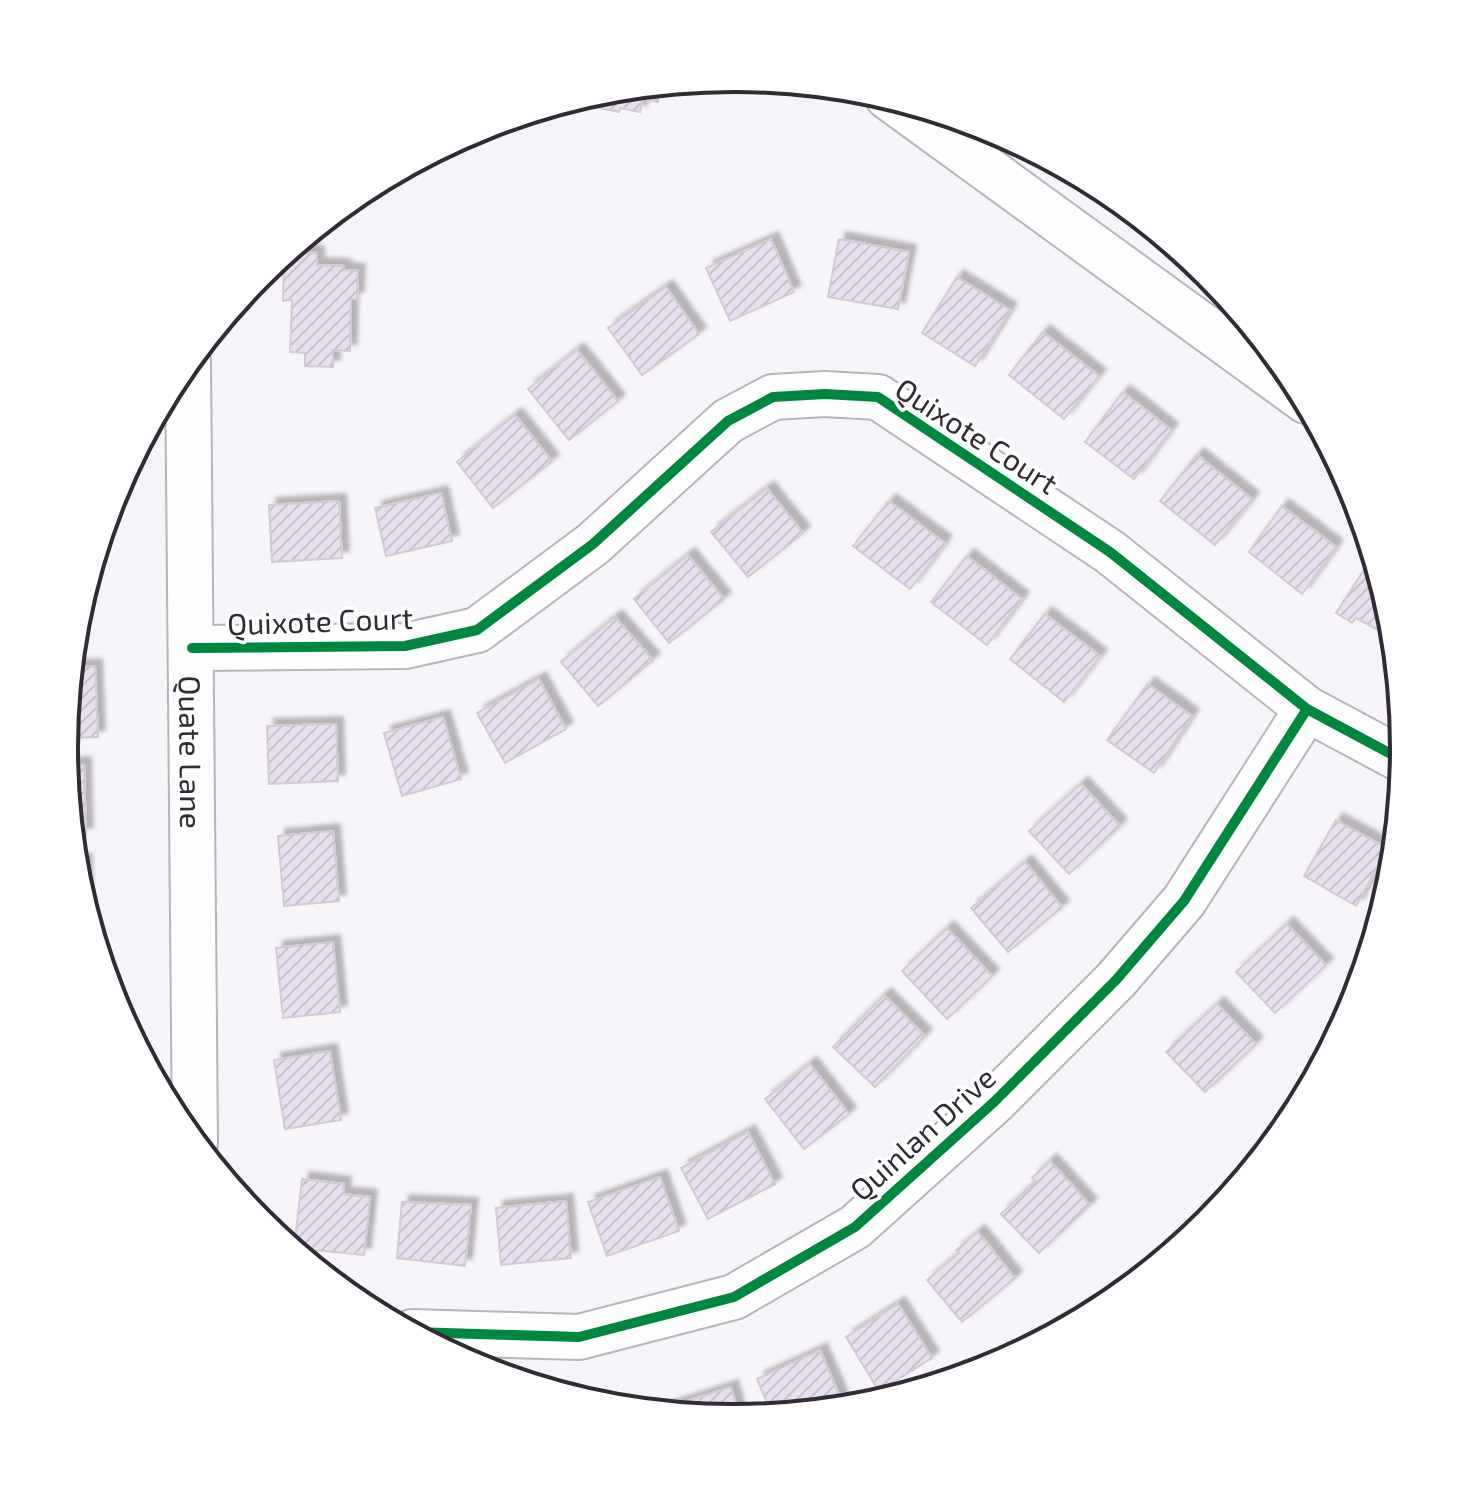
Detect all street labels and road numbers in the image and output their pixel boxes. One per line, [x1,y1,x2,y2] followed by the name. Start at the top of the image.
[889,369,1065,501] street label: Quixote Court
[226,599,414,641] street label: Quixote Court
[173,675,210,829] street label: Quate Lane
[842,1058,1002,1208] street label: Quinlan Drive

